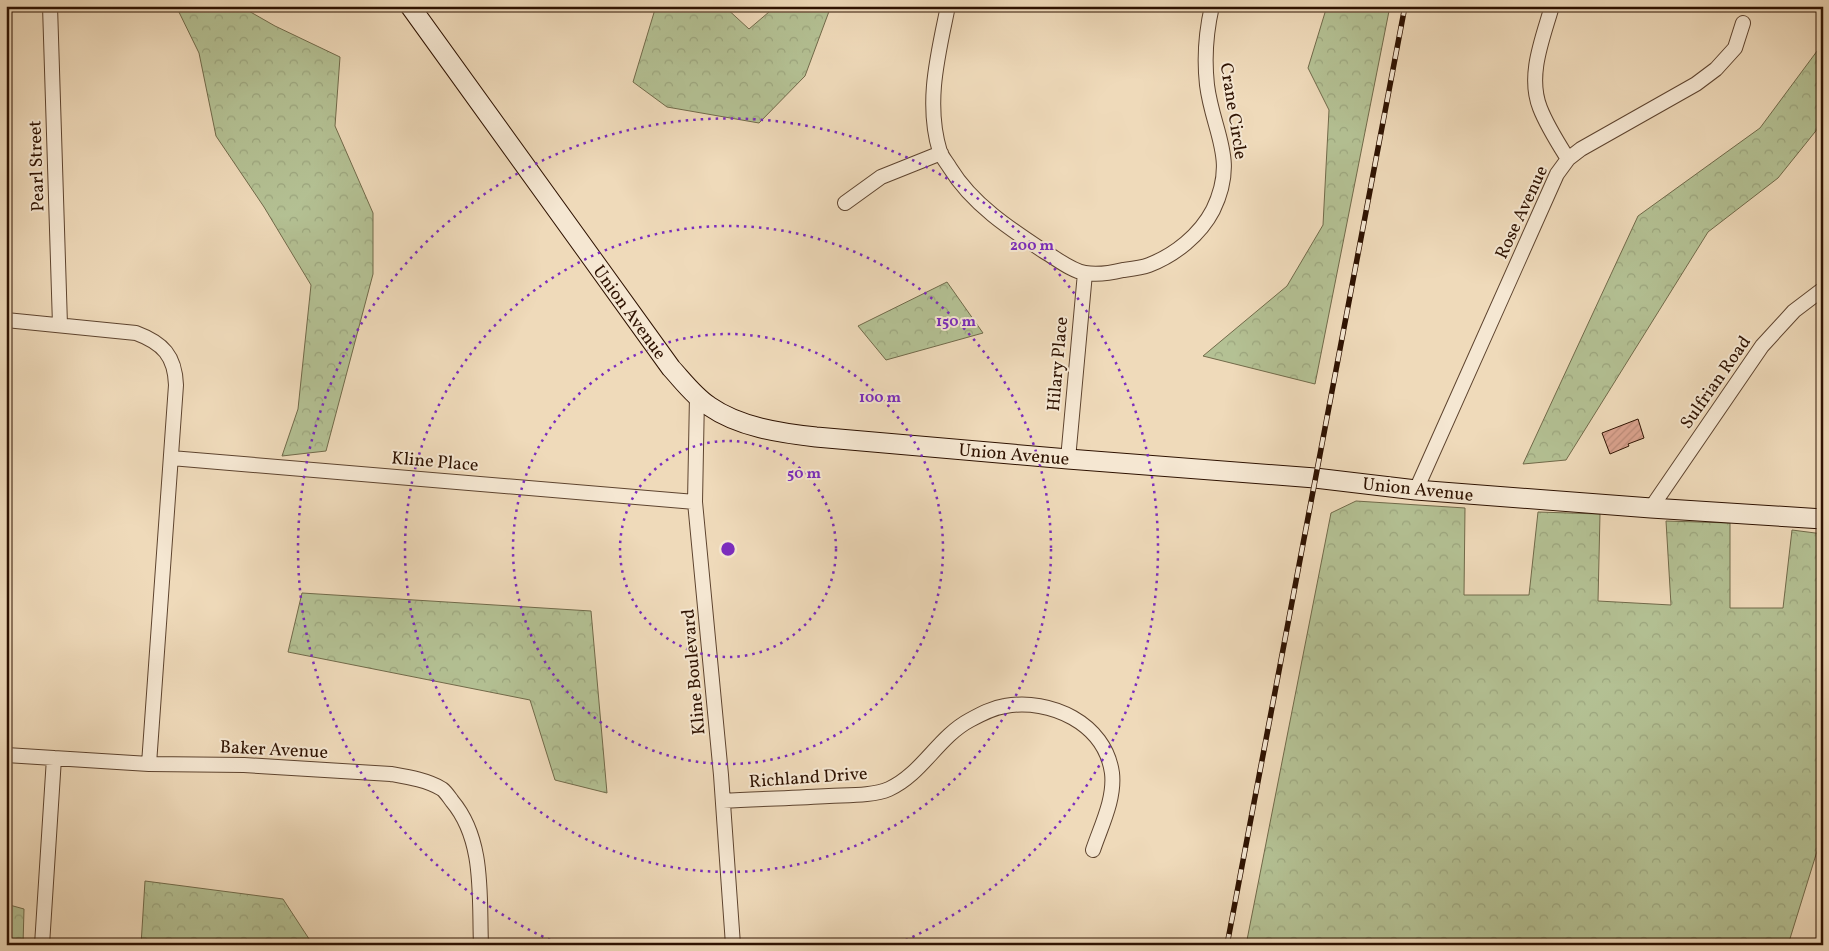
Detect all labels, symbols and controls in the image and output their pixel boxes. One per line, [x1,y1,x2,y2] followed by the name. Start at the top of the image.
[1213,61,1252,161] street label: Crane Circle
[23,120,52,212] street label: Pearl Street
[1490,162,1555,263] street label: Rose Avenue
[1010,236,1054,257] text: 200 m
[586,261,672,365] street label: Union Avenue
[936,312,976,333] text: 150 m
[1042,316,1075,413] street label: Hilary Place
[1675,331,1758,434] street label: Sulfrian Road
[859,388,902,409] text: 100 m
[957,438,1070,473] street label: Union Avenue
[390,446,479,479] street label: Kline Place
[787,464,821,485] text: 50 m
[1361,472,1474,509] street label: Union Avenue
[719,540,737,558] centre of rings
[677,608,712,736] street label: Kline Boulevard
[219,735,329,766] street label: Baker Avenue
[748,762,868,795] street label: Richland Drive

